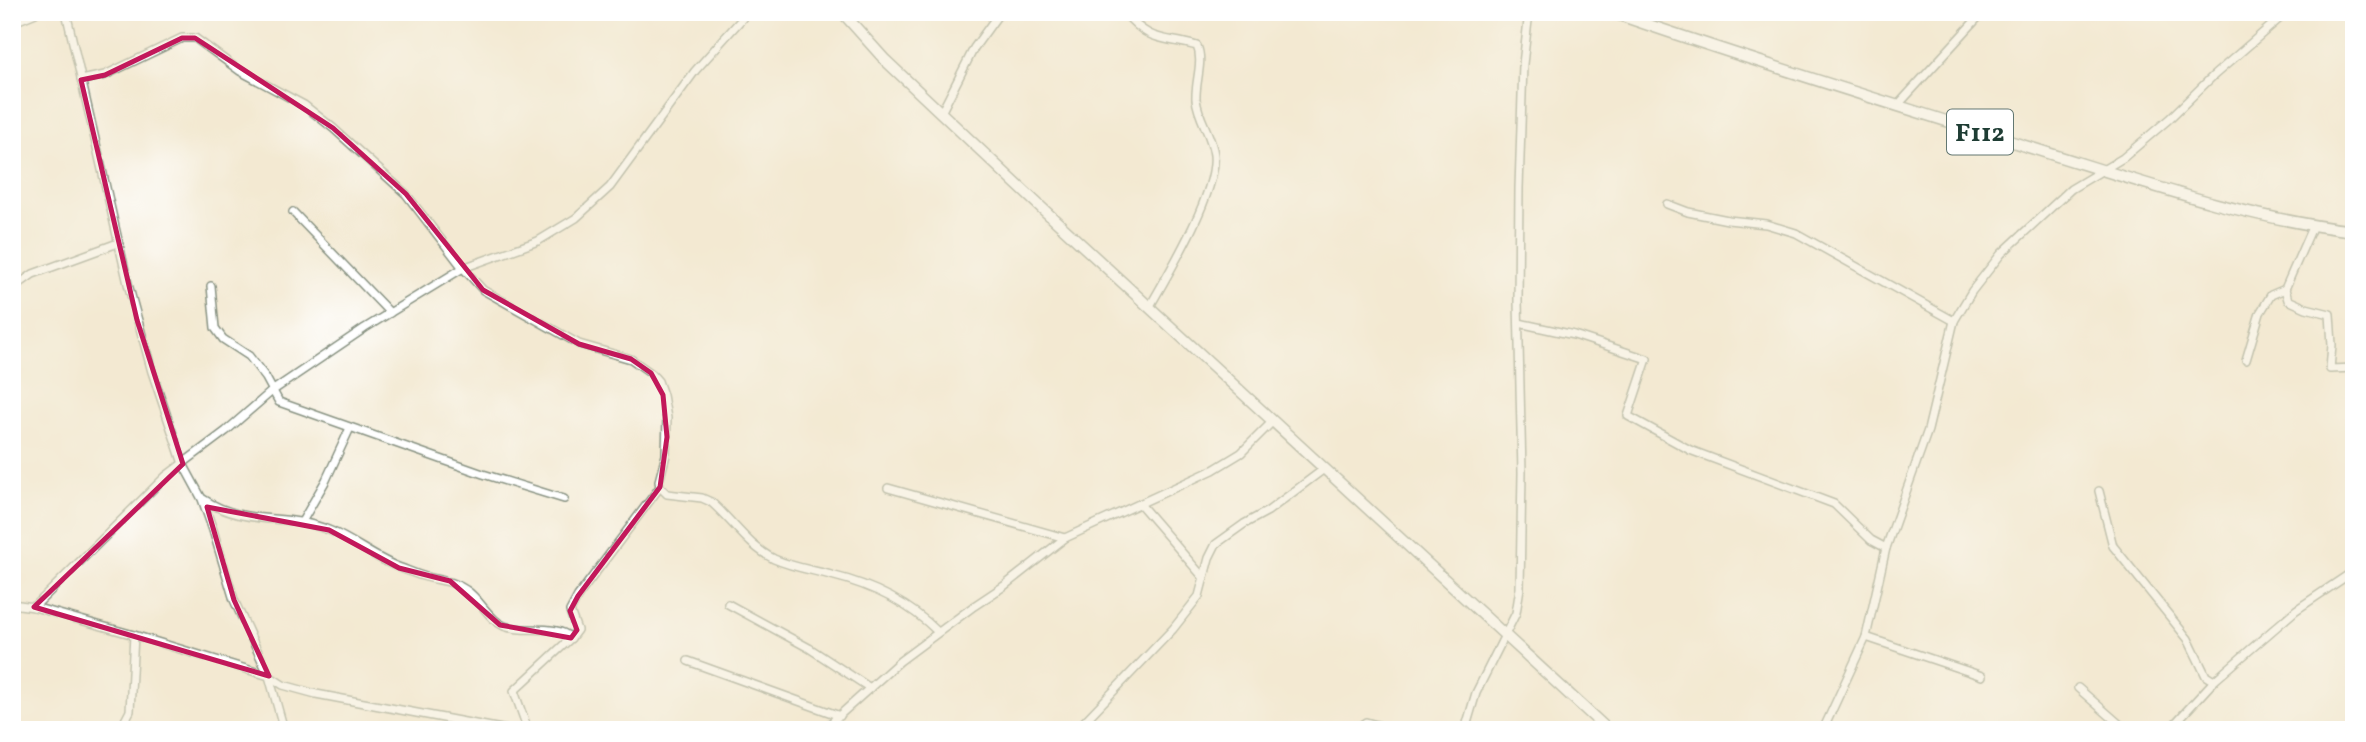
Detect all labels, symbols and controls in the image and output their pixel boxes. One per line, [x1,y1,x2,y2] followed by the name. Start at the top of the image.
[1947,110,2013,154] road number: F112

